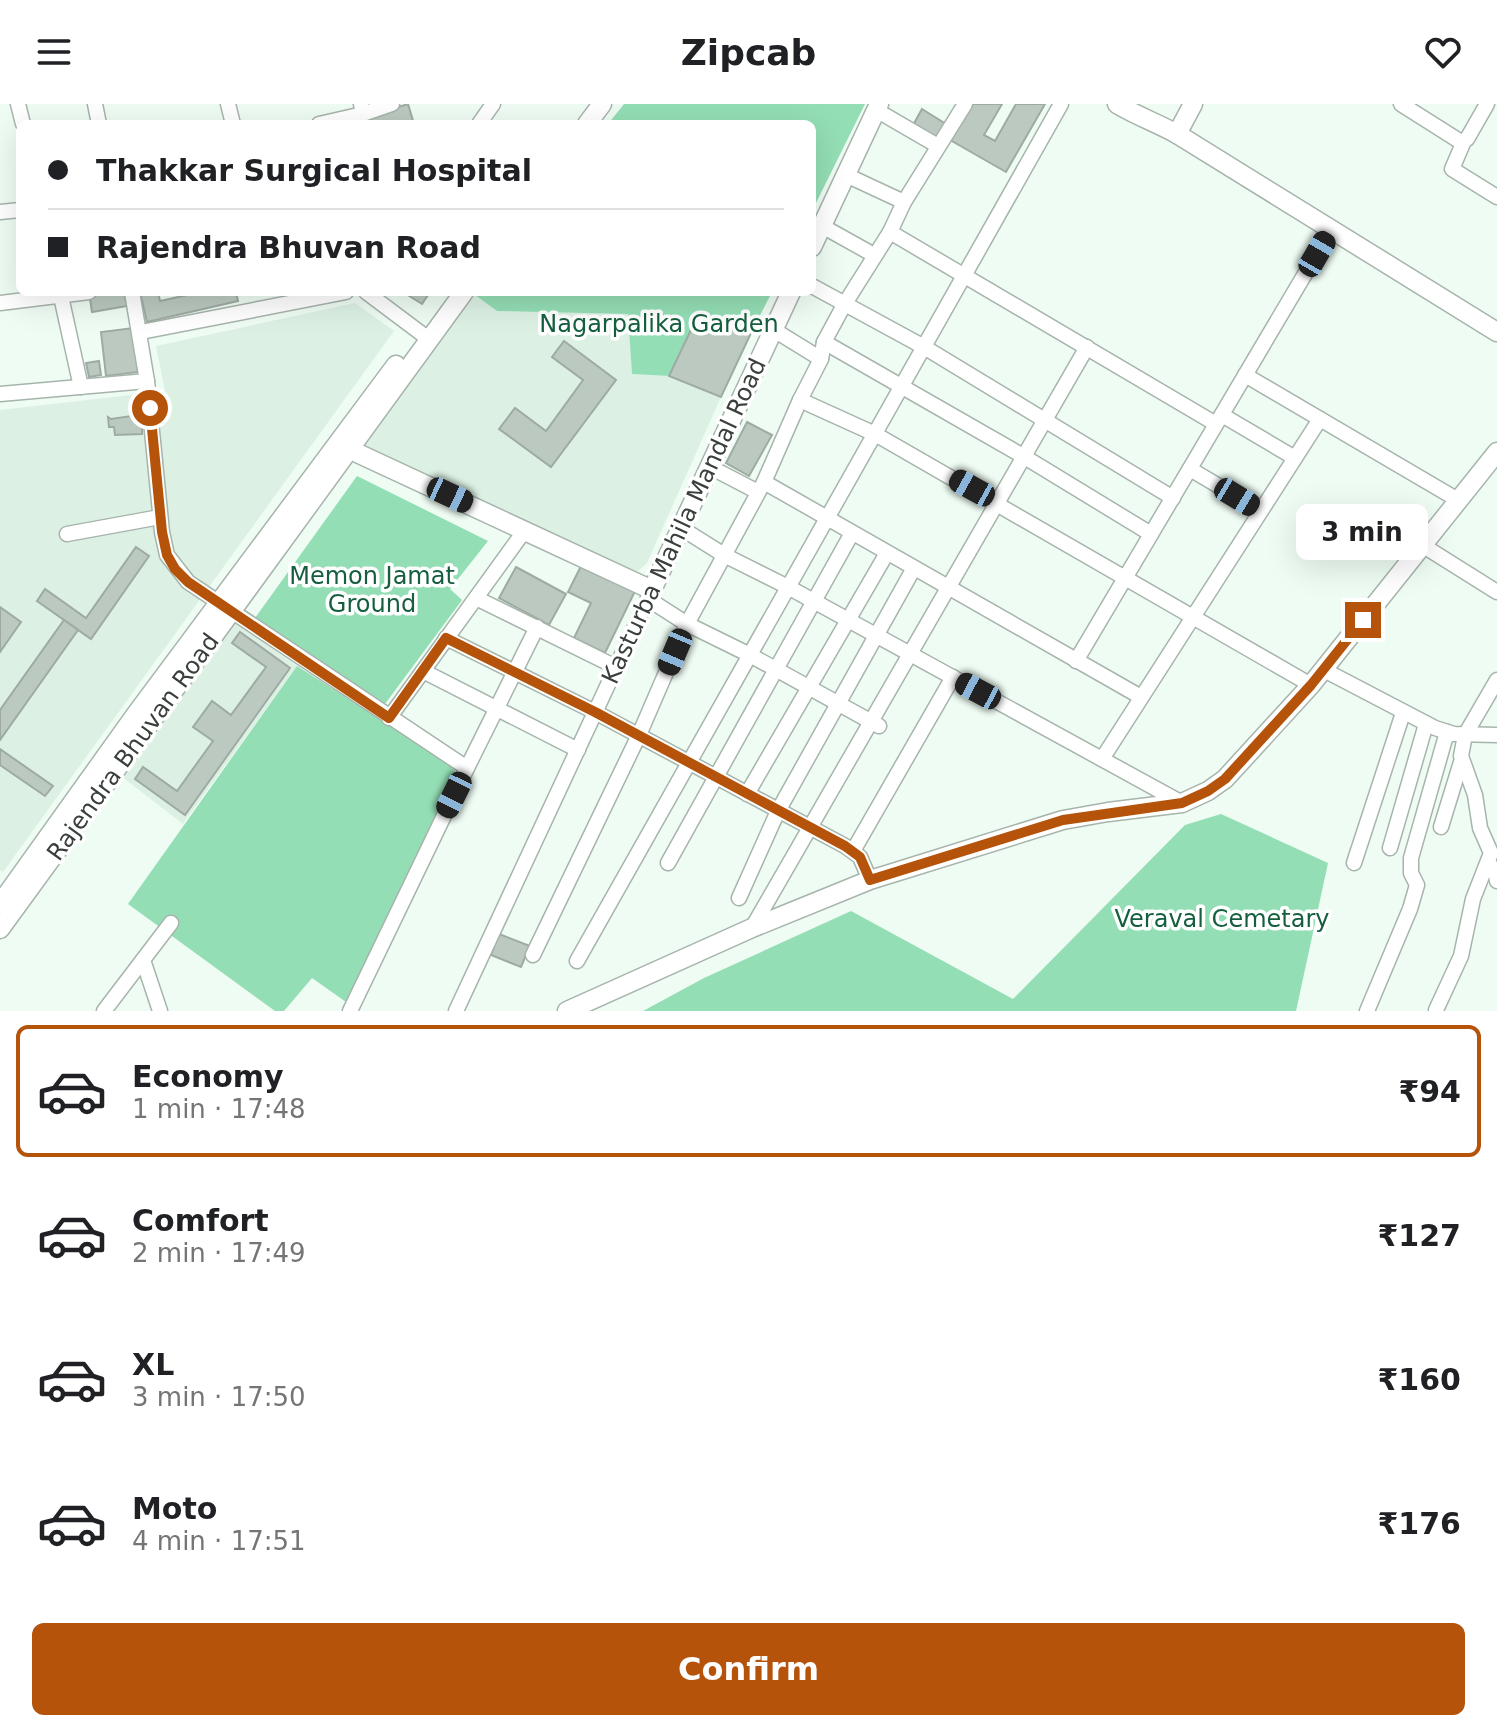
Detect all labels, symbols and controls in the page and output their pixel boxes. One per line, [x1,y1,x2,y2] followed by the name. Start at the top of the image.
[32,30,76,74] icon: menu
[1421,30,1465,74] icon: heart
[681,32,816,73] text: Zipcab
[96,153,532,188] text: Thakkar Surgical Hospital
[1295,227,1339,281] car
[96,230,481,265] text: Rajendra Bhuvan Road
[539,310,779,338] park label: Nagarpalika Garden
[596,354,772,688] street label: Kasturba Mahila Mandal Road
[132,390,168,426] route start
[945,466,999,510] car
[423,474,477,516] car
[1210,474,1264,520] car
[1297,504,1429,560] callout: 3 min
[1321,517,1403,547] text: 3 min
[289,562,455,618] park label: Memon Jamat Ground
[1345,602,1381,638] route end
[655,625,695,679] car
[41,628,225,866] street label: Rajendra Bhuvan Road
[951,669,1005,713] car
[433,768,475,822] car
[1115,905,1329,933] park label: Veraval Cemetary
[36,1055,108,1127] icon: car
[132,1059,284,1094] text: Economy
[1398,1074,1461,1109] text: ₹94
[132,1094,306,1124] text: 1 min · 17:48
[36,1199,108,1271] icon: car
[132,1203,269,1238] text: Comfort
[1378,1218,1461,1253] text: ₹127
[132,1238,306,1268] text: 2 min · 17:49
[36,1343,108,1415] icon: car
[132,1347,174,1382] text: XL
[1378,1362,1461,1397] text: ₹160
[132,1382,306,1412] text: 3 min · 17:50
[36,1487,108,1559] icon: car
[132,1491,217,1526] text: Moto
[1378,1506,1461,1541] text: ₹176
[132,1526,306,1556] text: 4 min · 17:51
[32,1623,1465,1715] button: Confirm

